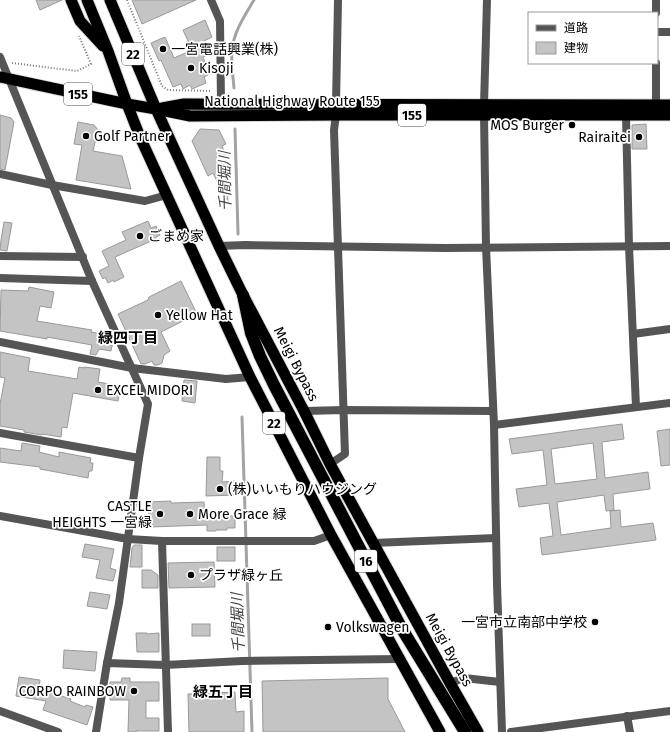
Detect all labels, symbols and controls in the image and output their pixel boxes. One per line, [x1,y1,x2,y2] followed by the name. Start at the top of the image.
[528,12,658,64] legend
[564,21,588,35] text: 道路
[171,41,278,58] place label: 一宮電話興業(株)
[564,41,588,55] text: 建物
[122,43,144,65] road number: 22
[158,44,168,54] marker: 一宮電話興業(株)
[199,60,234,77] place label: Kisoji
[186,63,196,73] marker: Kisoji
[64,83,92,105] road number: 155
[204,93,380,110] street label: National Highway Route 155
[398,104,426,126] road number: 155
[490,117,565,134] place label: MOS Burger
[567,120,577,130] marker: MOS Burger
[94,128,171,145] place label: Golf Partner
[578,129,631,146] place label: Rairaitei
[81,131,91,141] marker: Golf Partner
[634,132,644,142] marker: Rairaitei
[215,149,235,211] water label: 千間堀川
[148,228,204,245] place label: ごまめ家
[135,231,145,241] marker: ごまめ家
[166,307,234,324] place label: Yellow Hat
[153,310,163,320] marker: Yellow Hat
[270,324,322,405] street label: Meigi Bypass
[98,329,158,347] district label: 緑四丁目
[106,382,193,399] place label: EXCEL MIDORI
[93,385,103,395] marker: EXCEL MIDORI
[263,412,285,434] road number: 22
[228,481,377,498] place label: (株)いいもりハウジング
[215,484,225,494] marker: (株)いいもりハウジング
[52,498,152,531] place label: CASTLE HEIGHTS 一宮緑
[198,506,287,523] place label: More Grace 緑
[155,509,165,519] marker: CASTLE HEIGHTS 一宮緑
[185,509,195,519] marker: More Grace 緑
[355,550,377,572] road number: 16
[199,567,283,584] place label: プラザ緑ヶ丘
[186,570,196,580] marker: プラザ緑ヶ丘
[228,591,248,653] water label: 千間堀川
[422,610,476,690] street label: Meigi Bypass
[461,614,587,631] place label: 一宮市立南部中学校
[590,617,600,627] marker: 一宮市立南部中学校
[336,619,410,636] place label: Volkswagen
[323,622,333,632] marker: Volkswagen
[19,683,126,700] place label: CORPO RAINBOW
[193,683,253,701] district label: 緑五丁目
[129,686,139,696] marker: CORPO RAINBOW

